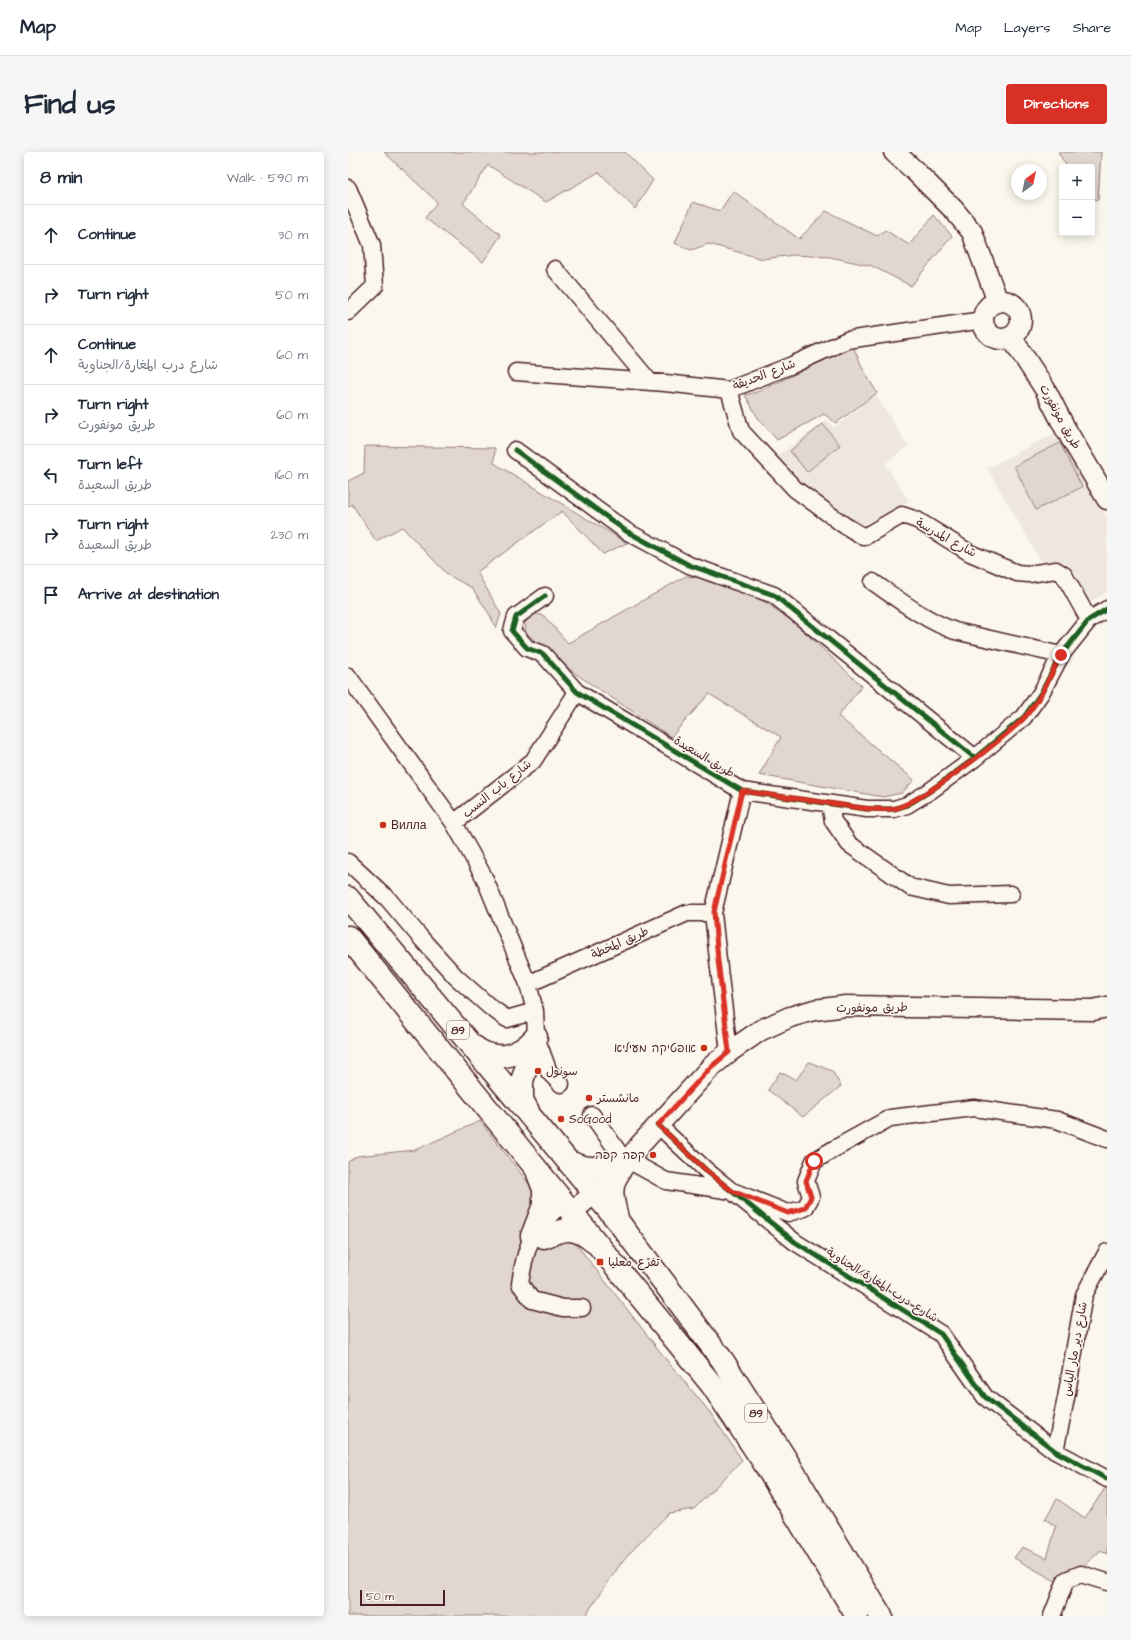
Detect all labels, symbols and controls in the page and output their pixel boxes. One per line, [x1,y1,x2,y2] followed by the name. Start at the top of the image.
[20,14,56,41] text: Map
[955,18,982,38] text: Map
[1004,18,1051,38] text: Layers
[1073,18,1111,38] text: Share
[1006,84,1107,124] button: Directions
[24,85,115,124] text: Find us
[1011,164,1047,200] north arrow
[1059,164,1095,236] map controls
[1059,164,1095,200] button: +
[40,166,82,190] text: 8 min
[227,169,308,187] text: Walk · 590 m
[1059,200,1095,236] button: −
[40,224,62,246] icon: ahead
[78,224,136,245] text: Continue
[278,226,308,244] text: 30 m
[40,284,62,306] icon: right
[78,284,149,305] text: Turn right
[275,286,308,304] text: 50 m
[78,334,136,355] text: Continue
[40,344,62,366] icon: ahead
[276,346,308,364] text: 60 m
[730,355,798,395] street label: شارع الحديقة
[78,356,218,374] text: شارع درب المغارة/الجناوية
[1035,382,1085,452] street label: طريق مونفورت
[78,394,149,415] text: Turn right
[40,404,62,426] icon: right
[276,406,308,424] text: 60 m
[78,416,156,434] text: طريق مونفورت
[78,454,142,475] text: Turn left
[40,464,62,486] icon: left
[275,466,308,484] text: 160 m
[78,476,152,494] text: طريق السعيدة
[78,514,149,535] text: Turn right
[912,514,980,562] street label: شارع المدرسة
[40,524,62,546] icon: right
[270,526,308,544] text: 230 m
[78,536,152,554] text: طريق السعيدة
[40,584,62,606] icon: arrive
[78,584,219,605] text: Arrive at destination
[1052,646,1070,664] route end
[670,732,738,782] street label: طريق السعيدة
[459,756,535,822] street label: شارع باب النسب
[391,817,427,834] place label: Вилла
[378,820,388,830] marker: Вилла
[588,923,652,963] street label: طريق المخطة
[836,999,908,1017] street label: طريق مونفورت
[447,1021,469,1039] road number: 89
[614,1040,696,1057] place label: אופטיקה מעיליא
[699,1043,709,1053] marker: אופטיקה מעיליא
[546,1063,578,1080] place label: سونول
[533,1066,543,1076] marker: سونول
[596,1090,639,1107] place label: مانشستر
[584,1093,594,1103] marker: مانشستر
[569,1111,611,1128] place label: SoGood
[556,1114,566,1124] marker: SoGood
[595,1147,645,1164] place label: קפה קפה
[648,1150,658,1160] marker: קפה קפה
[805,1152,823,1170] route start
[823,1244,941,1326] street label: شارع درب المغارة/الجناوية
[608,1254,660,1271] place label: تفرّع معليا
[595,1257,605,1267] marker: تفرّع معليا
[1058,1300,1092,1398] street label: شارع دير مار الياس
[745,1404,767,1422] road number: 89
[360,1588,445,1607] scale bar
[366,1589,394,1604] text: 50 m

